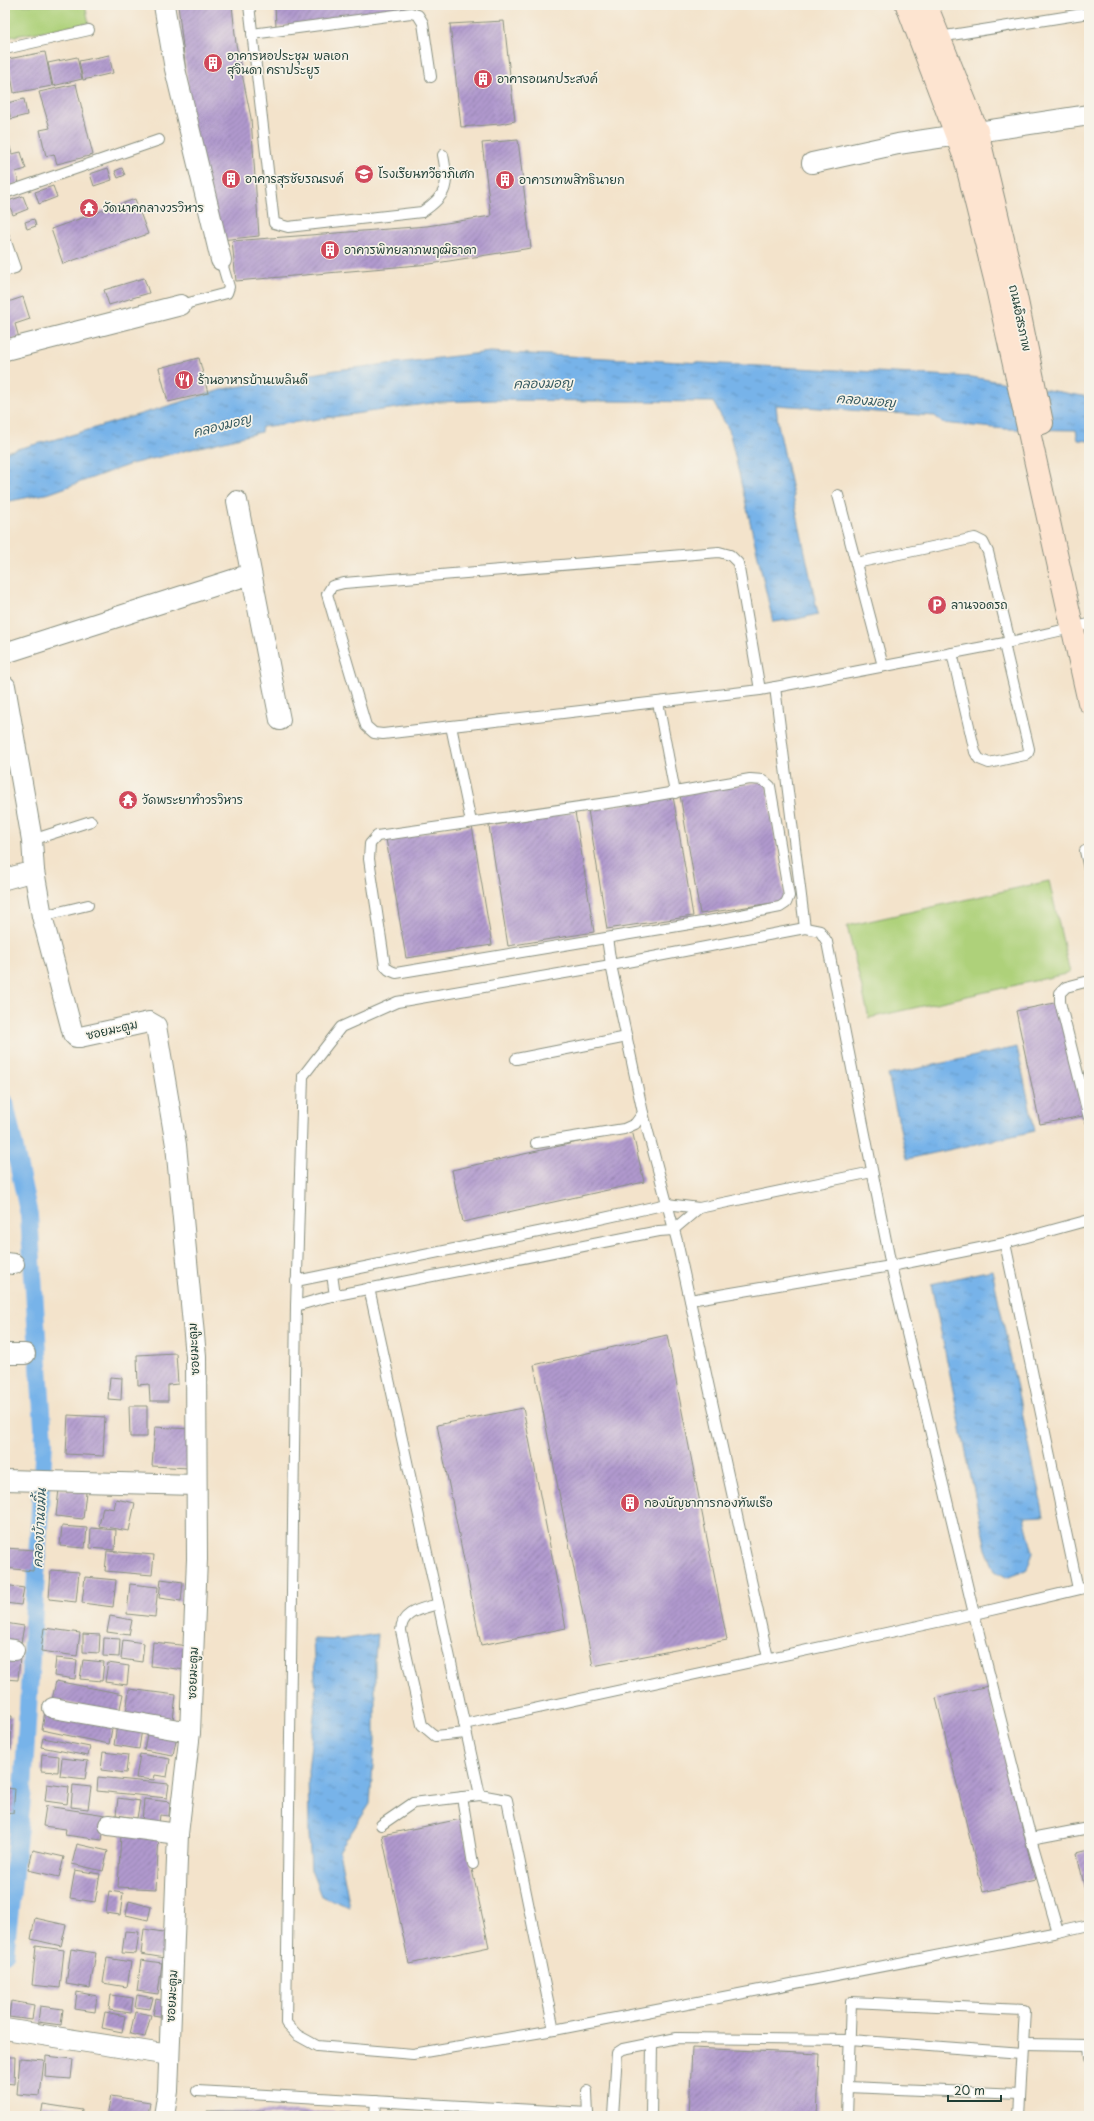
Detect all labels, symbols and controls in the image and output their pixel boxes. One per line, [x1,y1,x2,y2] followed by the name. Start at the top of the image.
[227,46,349,79] place label: อาคารหอประชุม พลเอก สุจินดา คราประยูร
[202,52,224,74] building icon: อาคารหอประชุม พลเอก สุจินดา คราประยูร
[472,68,494,90] building icon: อาคารอเนกประสงค์
[497,69,598,87] place label: อาคารอเนกประสงค์
[353,163,375,185] school or university icon: โรงเรียนทวีธาภิเศก
[378,164,475,182] place label: โรงเรียนทวีธาภิเศก
[220,168,242,190] building icon: อาคารสุรชัยรณรงค์
[245,169,344,188] place label: อาคารสุรชัยรณรงค์
[494,169,516,191] building icon: อาคารเทพสิทธินายก
[519,170,625,188] place label: อาคารเทพสิทธินายก
[78,197,100,219] temple icon: วัดนาคกลางวรวิหาร
[103,198,204,216] place label: วัดนาคกลางวรวิหาร
[319,239,341,261] building icon: อาคารพิทยลาภพฤฒิธาดา
[344,240,477,258] place label: อาคารพิทยลาภพฤฒิธาดา
[1005,283,1037,353] street label: ถนนอิสรภาพ
[173,369,195,391] restaurant icon: ร้านอาหารบ้านเพลินดี
[198,370,308,388] place label: ร้านอาหารบ้านเพลินดี
[513,372,574,393] water label: คลองมอญ
[836,387,898,412] water label: คลองมอญ
[191,408,254,441] water label: คลองมอญ
[926,594,948,616] parking icon: ลานจอดรถ
[951,595,1008,613] place label: ลานจอดรถ
[117,789,139,811] temple icon: วัดพระยาทําวรวิหาร
[142,790,243,808] place label: วัดพระยาทําวรวิหาร
[84,1014,140,1045] street label: ซอยมะตูม
[183,1322,204,1376] street label: ซอยมะตูม
[25,1486,50,1568] water label: คลองบ้านขมิ้น
[619,1492,641,1514] building icon: กองบัญชาการกองทัพเรือ
[644,1493,773,1511] place label: กองบัญชาการกองทัพเรือ
[182,1646,203,1700] street label: ซอยมะตูม
[161,1969,182,2023] street label: ซอยมะตูม
[948,2077,1001,2103] scale bar
[954,2081,985,2099] text: 20 m

